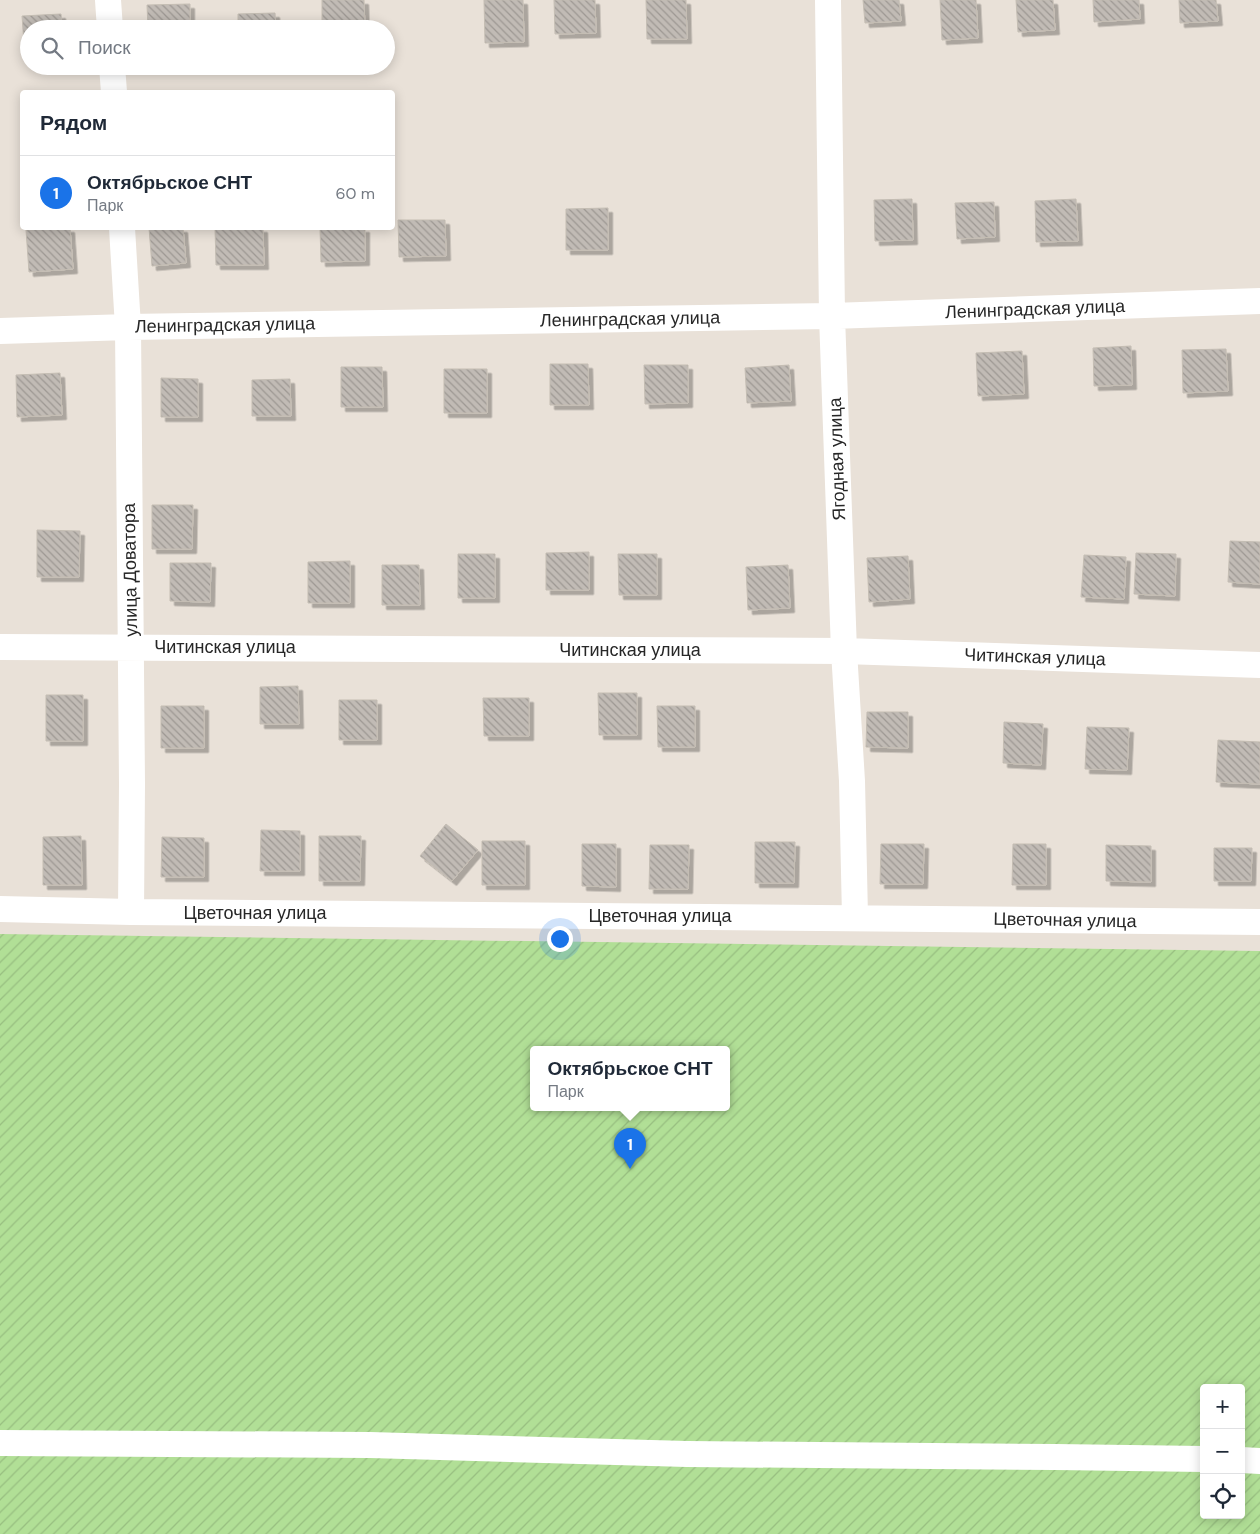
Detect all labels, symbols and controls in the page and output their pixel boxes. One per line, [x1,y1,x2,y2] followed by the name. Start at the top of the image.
[20,20,395,75] search box
[38,34,66,62] icon: search
[78,35,131,60] text: Поиск
[40,109,107,137] text: Рядом
[87,170,252,195] text: Октябрьское СНТ
[53,183,59,204] text: 1
[335,183,375,204] text: 60 m
[87,195,123,216] text: Парк
[945,294,1126,324] street label: Ленинградская улица
[540,305,721,333] street label: Ленинградская улица
[135,311,316,339] street label: Ленинградская улица
[823,396,851,521] street label: Ягодная улица
[117,502,143,637] street label: улица Доватора
[154,635,297,659] street label: Читинская улица
[559,638,702,662] street label: Читинская улица
[964,643,1107,671] street label: Читинская улица
[183,901,328,925] street label: Цветочная улица
[588,904,733,928] street label: Цветочная улица
[993,907,1138,933] street label: Цветочная улица
[547,926,573,952] your location
[530,1046,730,1111] popup
[547,1056,713,1081] text: Октябрьское СНТ
[547,1081,584,1102] text: Парк
[614,1128,646,1169] pin: 1
[1200,1384,1245,1519] map controls
[1200,1384,1245,1429] button: +
[1200,1429,1245,1474] button: −
[1200,1474,1245,1519] button: locate

